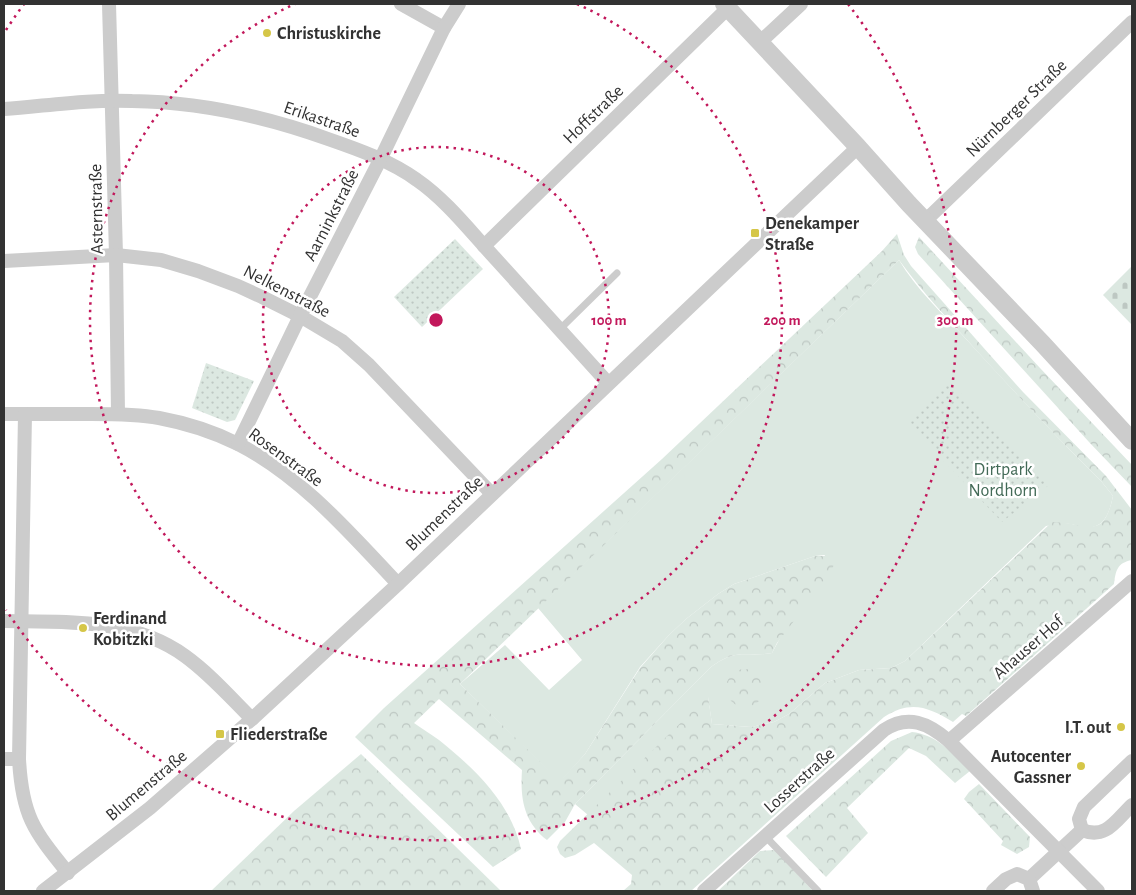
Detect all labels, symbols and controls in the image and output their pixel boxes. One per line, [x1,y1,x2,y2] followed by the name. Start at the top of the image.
[277,25,381,43] place label: Christuskirche
[261,27,273,39] marker: Christuskirche
[963,56,1070,161] street label: Nürnberger Straße
[560,82,627,148] street label: Hoffstraße
[281,99,362,141] street label: Erikastraße
[87,164,107,254] street label: Asternstraße
[301,167,363,264] street label: Aarninkstraße
[765,215,860,254] place label: Denekamper Straße
[749,227,761,239] marker: Denekamper Straße
[240,262,333,321] street label: Nelkenstraße
[427,311,445,329] centre of rings
[591,313,627,328] text: 100 m
[763,313,801,328] text: 200 m
[937,313,973,328] text: 300 m
[245,425,326,491] street label: Rosenstraße
[969,461,1037,500] park label: Dirtpark Nordhorn
[403,473,487,555] street label: Blumenstraße
[93,610,167,649] place label: Ferdinand Kobitzki
[990,611,1069,683] street label: Ahauser Hof
[77,622,89,634] marker: Ferdinand Kobitzki
[1065,719,1111,737] place label: I.T. out
[1115,721,1127,733] marker: I.T. out
[230,726,328,744] place label: Fliederstraße
[214,728,226,740] marker: Fliederstraße
[761,745,838,817] street label: Losserstraße
[103,747,191,825] street label: Blumenstraße
[991,748,1072,787] place label: Autocenter Gassner
[1075,760,1087,772] marker: Autocenter Gassner

